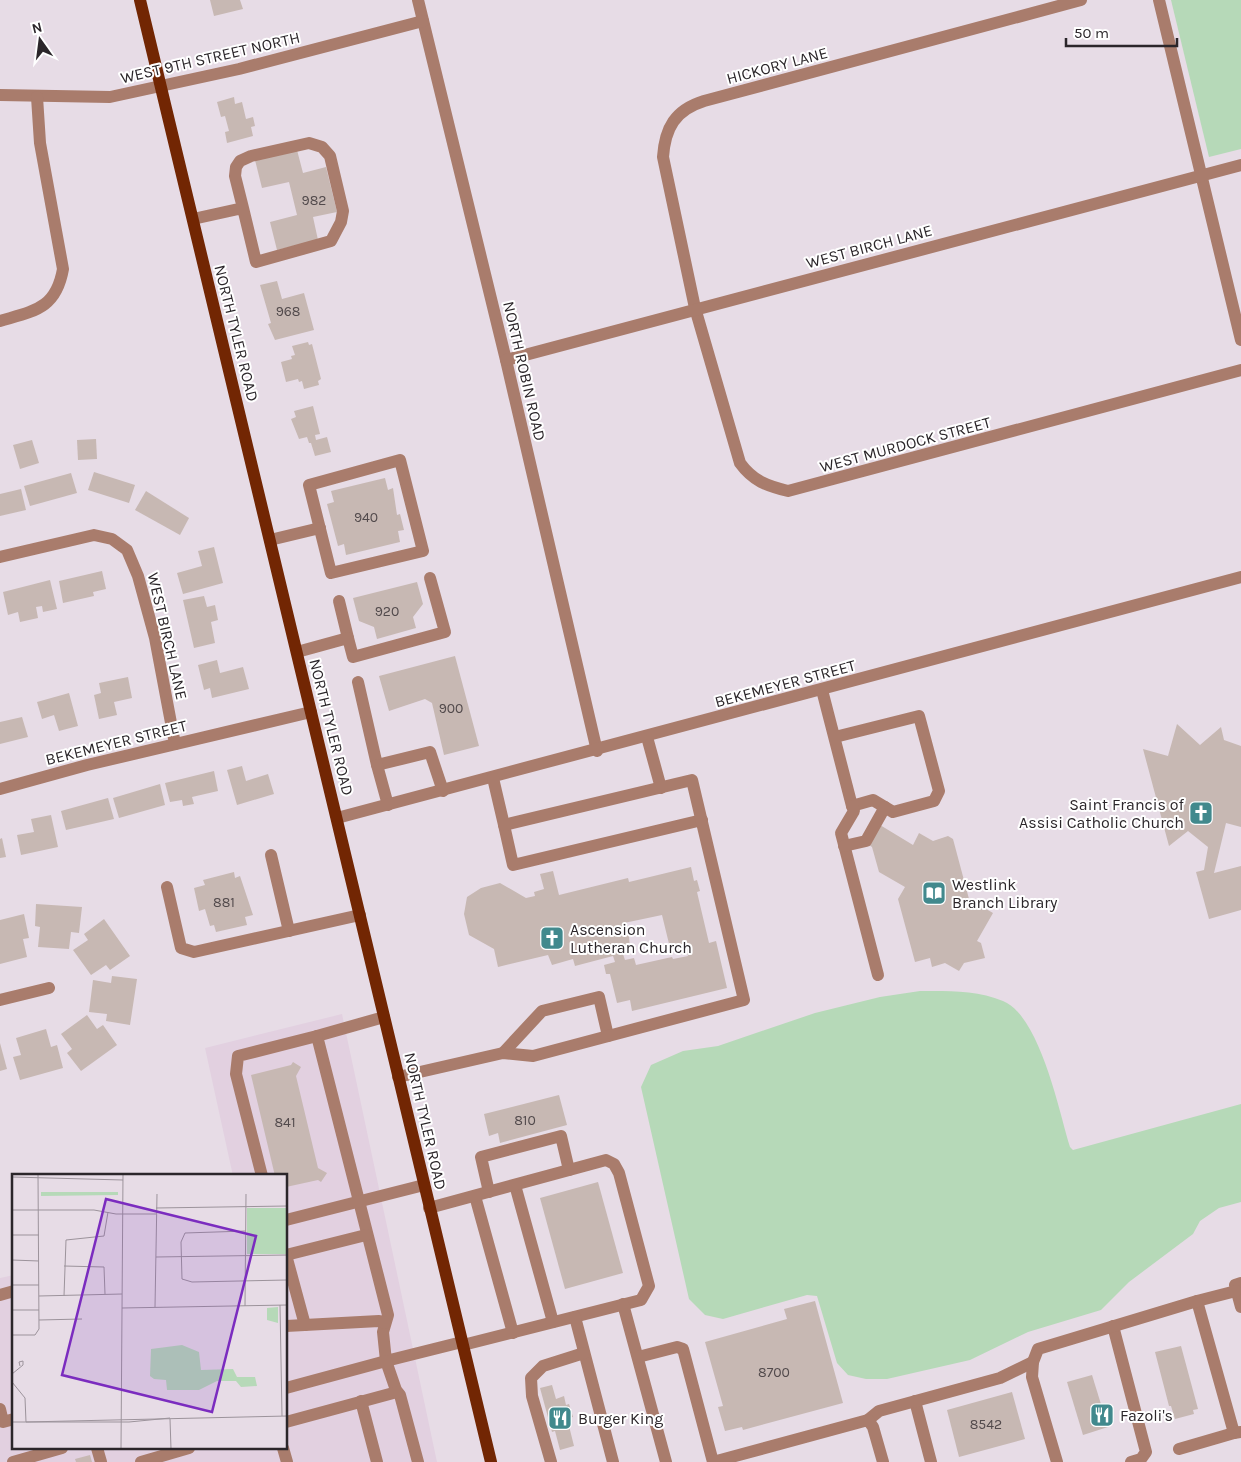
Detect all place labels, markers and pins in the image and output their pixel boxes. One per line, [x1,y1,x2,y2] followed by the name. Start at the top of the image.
[1019,795,1185,832] place label: Saint Francis of Assisi Catholic Church
[1188,800,1214,826] church icon: Saint Francis of Assisi Catholic Church
[952,875,1058,912] place label: Westlink Branch Library
[921,880,947,906] library icon: Westlink Branch Library
[570,920,692,957] place label: Ascension Lutheran Church
[539,925,565,951] church icon: Ascension Lutheran Church
[1089,1402,1115,1428] restaurant icon: Fazoli's
[547,1405,573,1431] restaurant icon: Burger King
[1120,1406,1173,1425] place label: Fazoli's
[578,1409,663,1428] place label: Burger King

